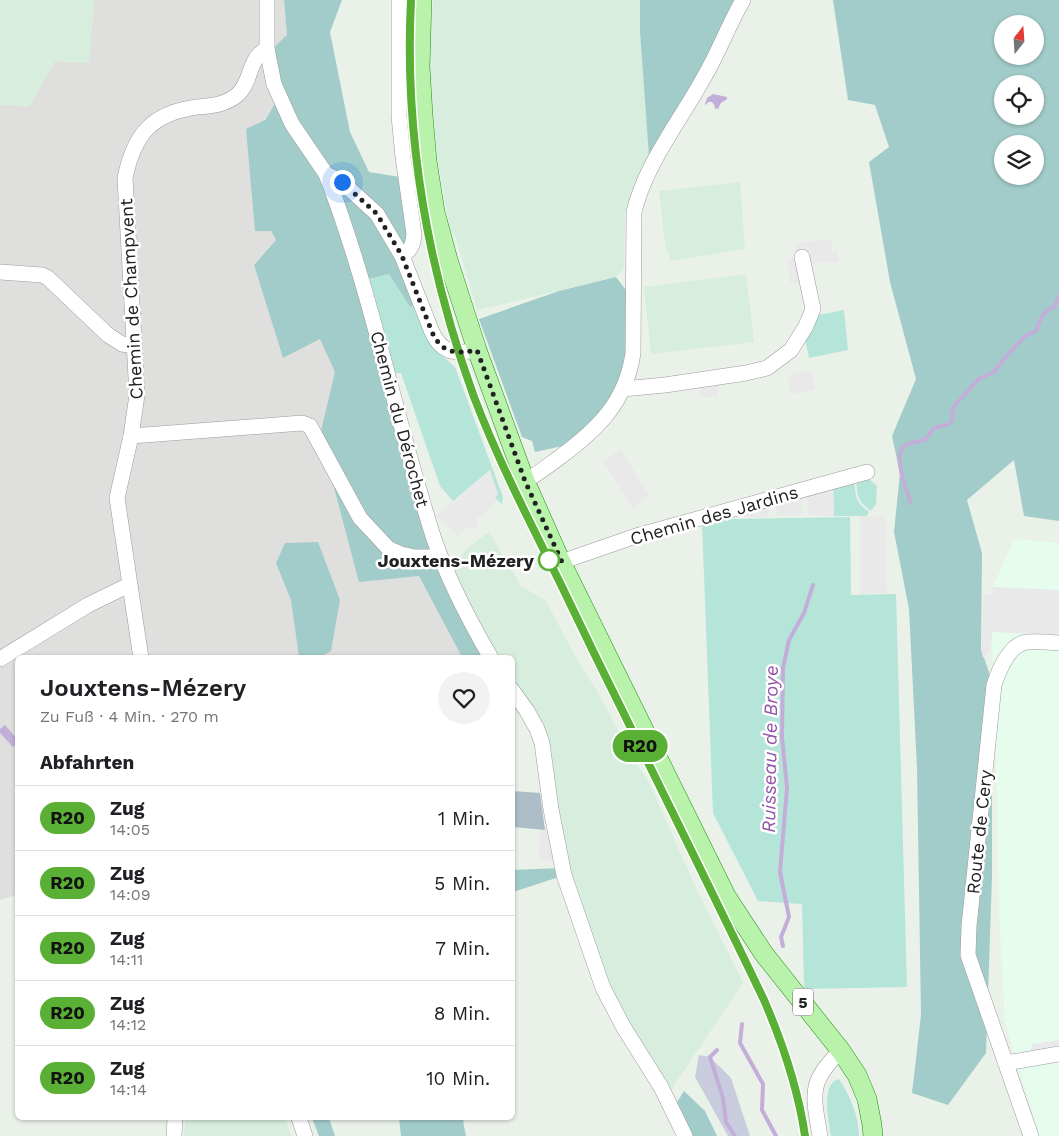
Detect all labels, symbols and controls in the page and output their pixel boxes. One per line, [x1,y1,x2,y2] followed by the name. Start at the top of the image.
[994,15,1044,65] north arrow
[994,15,1044,185] map controls
[994,75,1044,125] button: locate
[994,135,1044,185] button: layers
[330,170,355,195] your location
[115,197,147,400] street label: Chemin de Champvent
[366,329,434,510] street label: Chemin du Dérochet
[628,481,800,549] street label: Chemin des Jardins
[538,549,560,571] marker: Jouxtens-Mézery
[378,550,535,571] place label: Jouxtens-Mézery
[757,665,783,833] water label: Ruisseau de Broye
[438,672,490,724] button: heart
[40,674,246,702] text: Jouxtens-Mézery
[40,707,219,726] text: Zu Fuß · 4 Min. · 270 m
[611,730,669,762] line badge: R20
[623,735,657,756] text: R20
[40,751,134,774] text: Abfahrten
[962,768,996,895] street label: Route de Cery
[110,797,144,820] text: Zug
[50,807,85,828] text: R20
[438,807,490,830] text: 1 Min.
[110,820,150,839] text: 14:05
[110,862,144,885] text: Zug
[50,872,85,893] text: R20
[434,872,490,895] text: 5 Min.
[110,885,151,904] text: 14:09
[110,927,144,950] text: Zug
[50,937,85,958] text: R20
[435,937,490,960] text: 7 Min.
[110,950,143,969] text: 14:11
[793,989,813,1016] road number: 5
[110,992,144,1015] text: Zug
[50,1002,85,1023] text: R20
[434,1002,490,1025] text: 8 Min.
[110,1015,146,1034] text: 14:12
[110,1057,144,1080] text: Zug
[50,1067,85,1088] text: R20
[426,1067,490,1090] text: 10 Min.
[110,1080,147,1099] text: 14:14

